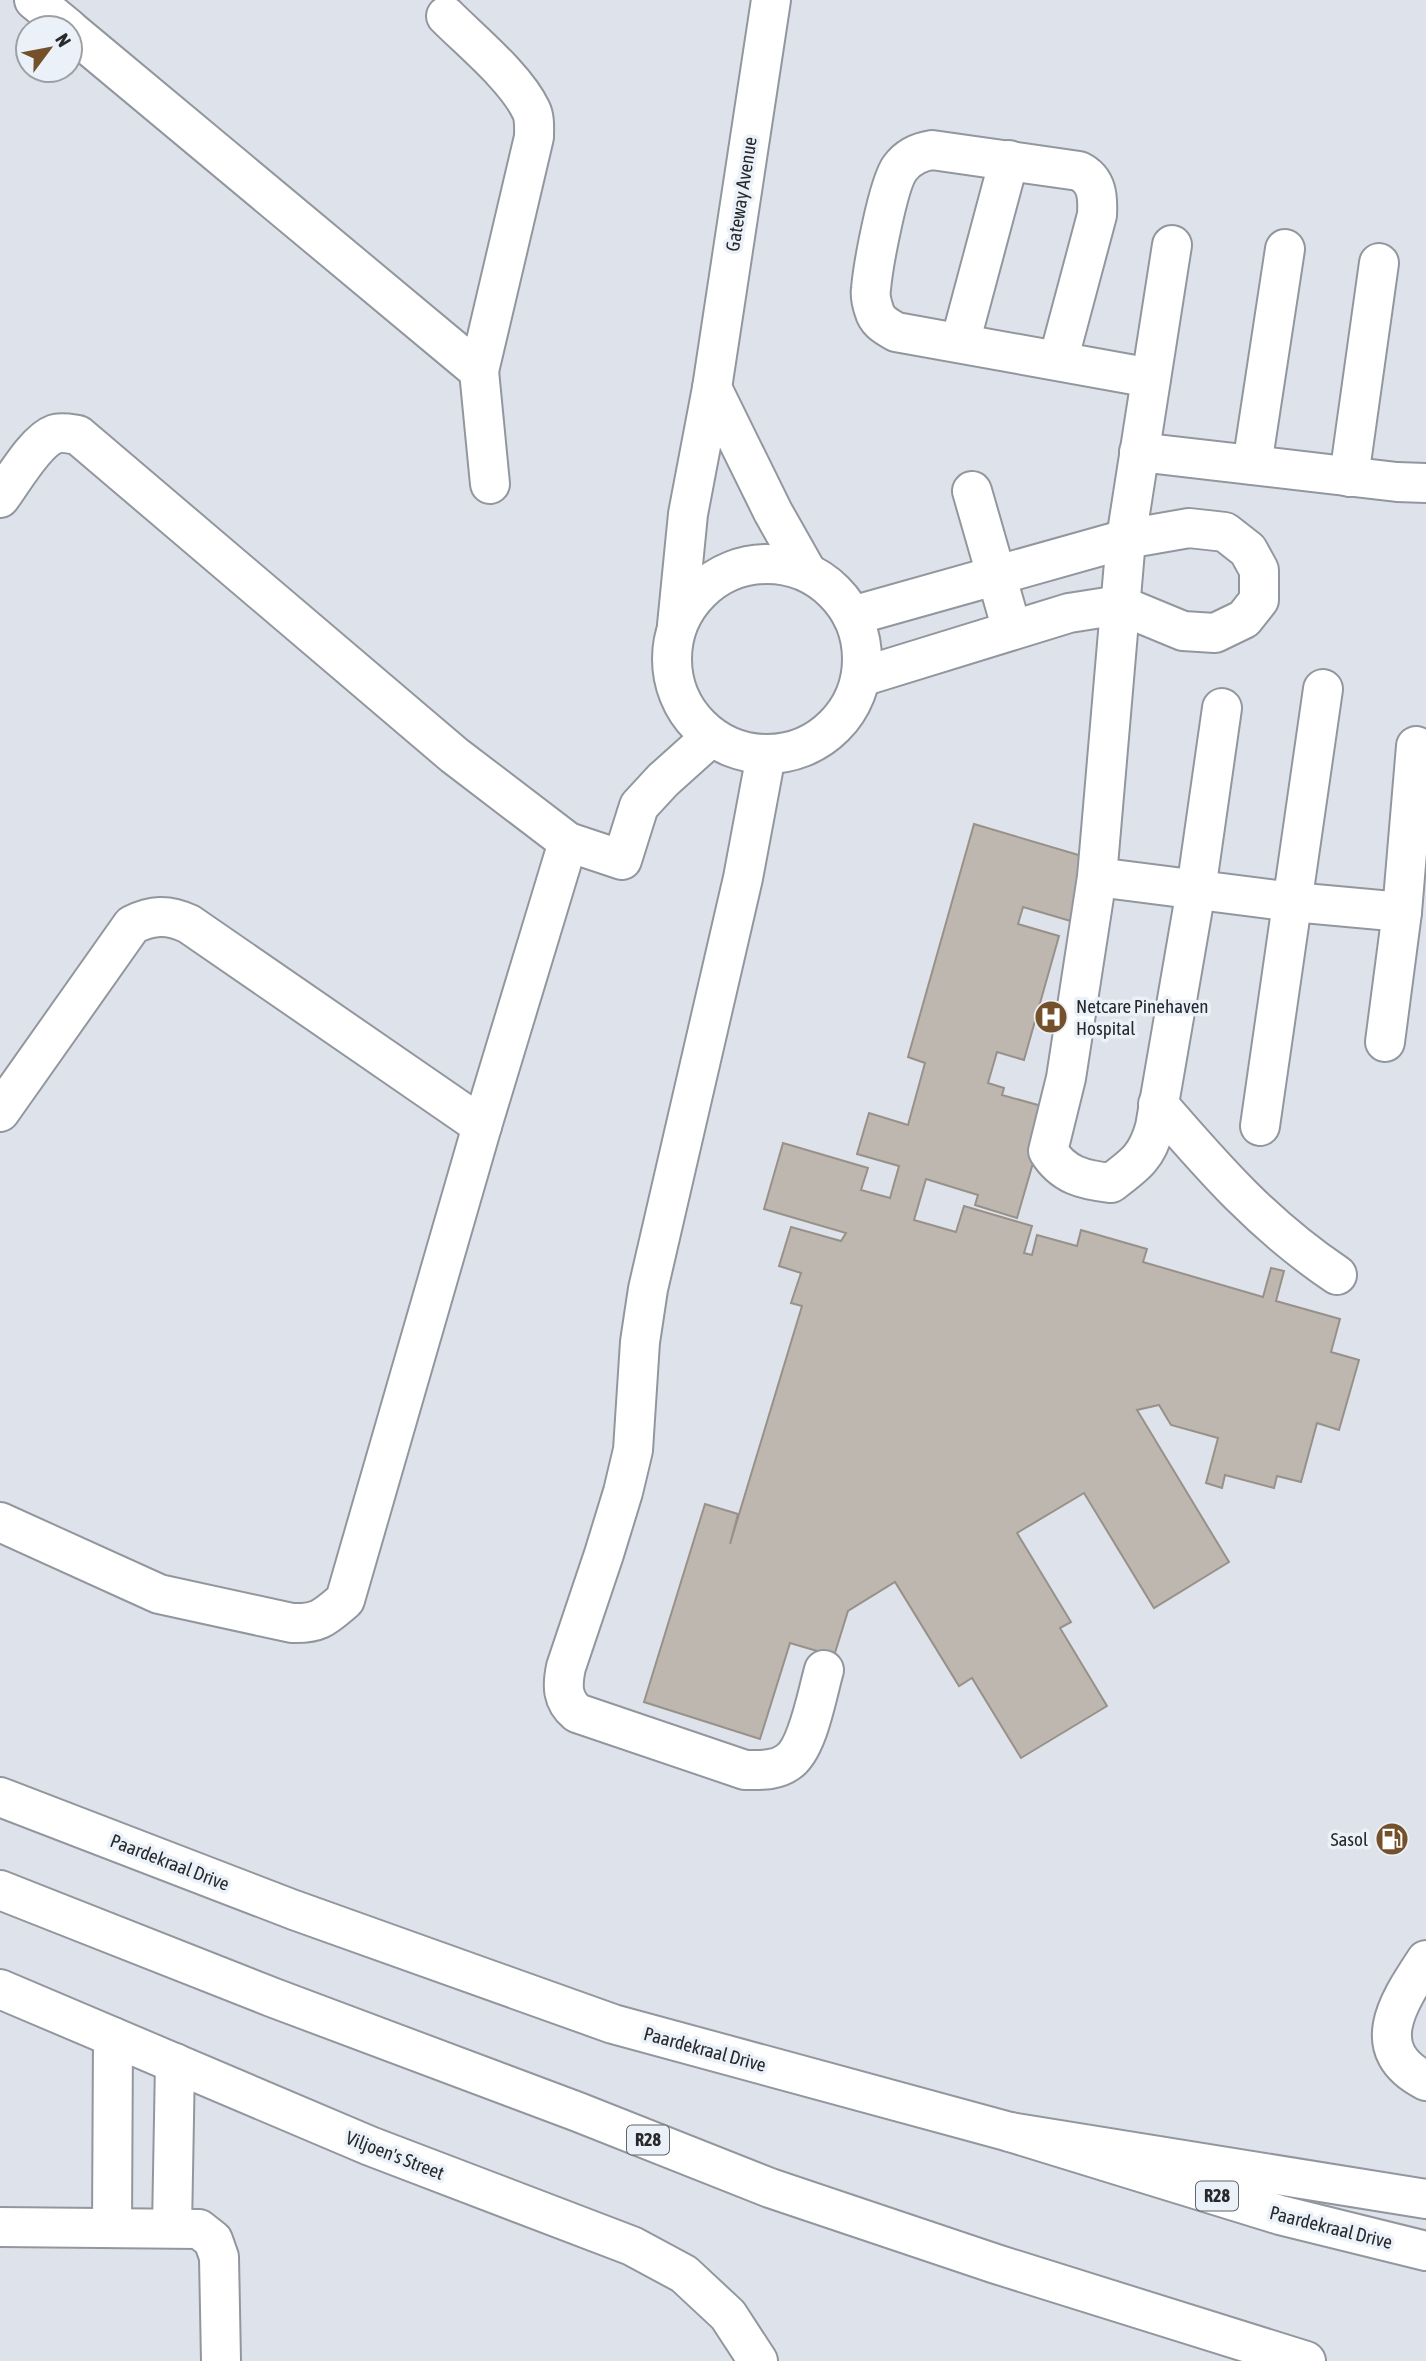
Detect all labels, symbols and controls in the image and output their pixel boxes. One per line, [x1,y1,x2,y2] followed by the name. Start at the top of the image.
[14,14,84,84] north arrow
[51,29,76,51] text: N
[721,135,761,253] street label: Gateway Avenue
[1076,995,1209,1039] place label: Netcare Pinehaven Hospital
[1032,998,1070,1036] hospital icon: Netcare Pinehaven Hospital
[1373,1820,1411,1858] fuel station icon: Sasol
[1331,1828,1368,1850] place label: Sasol
[107,1829,233,1895] street label: Paardekraal Drive
[641,2022,769,2076] street label: Paardekraal Drive
[343,2126,447,2184] street label: Viljoen's Street
[627,2126,669,2154] road number: R28
[1196,2182,1238,2210] road number: R28
[1267,2201,1395,2253] street label: Paardekraal Drive

